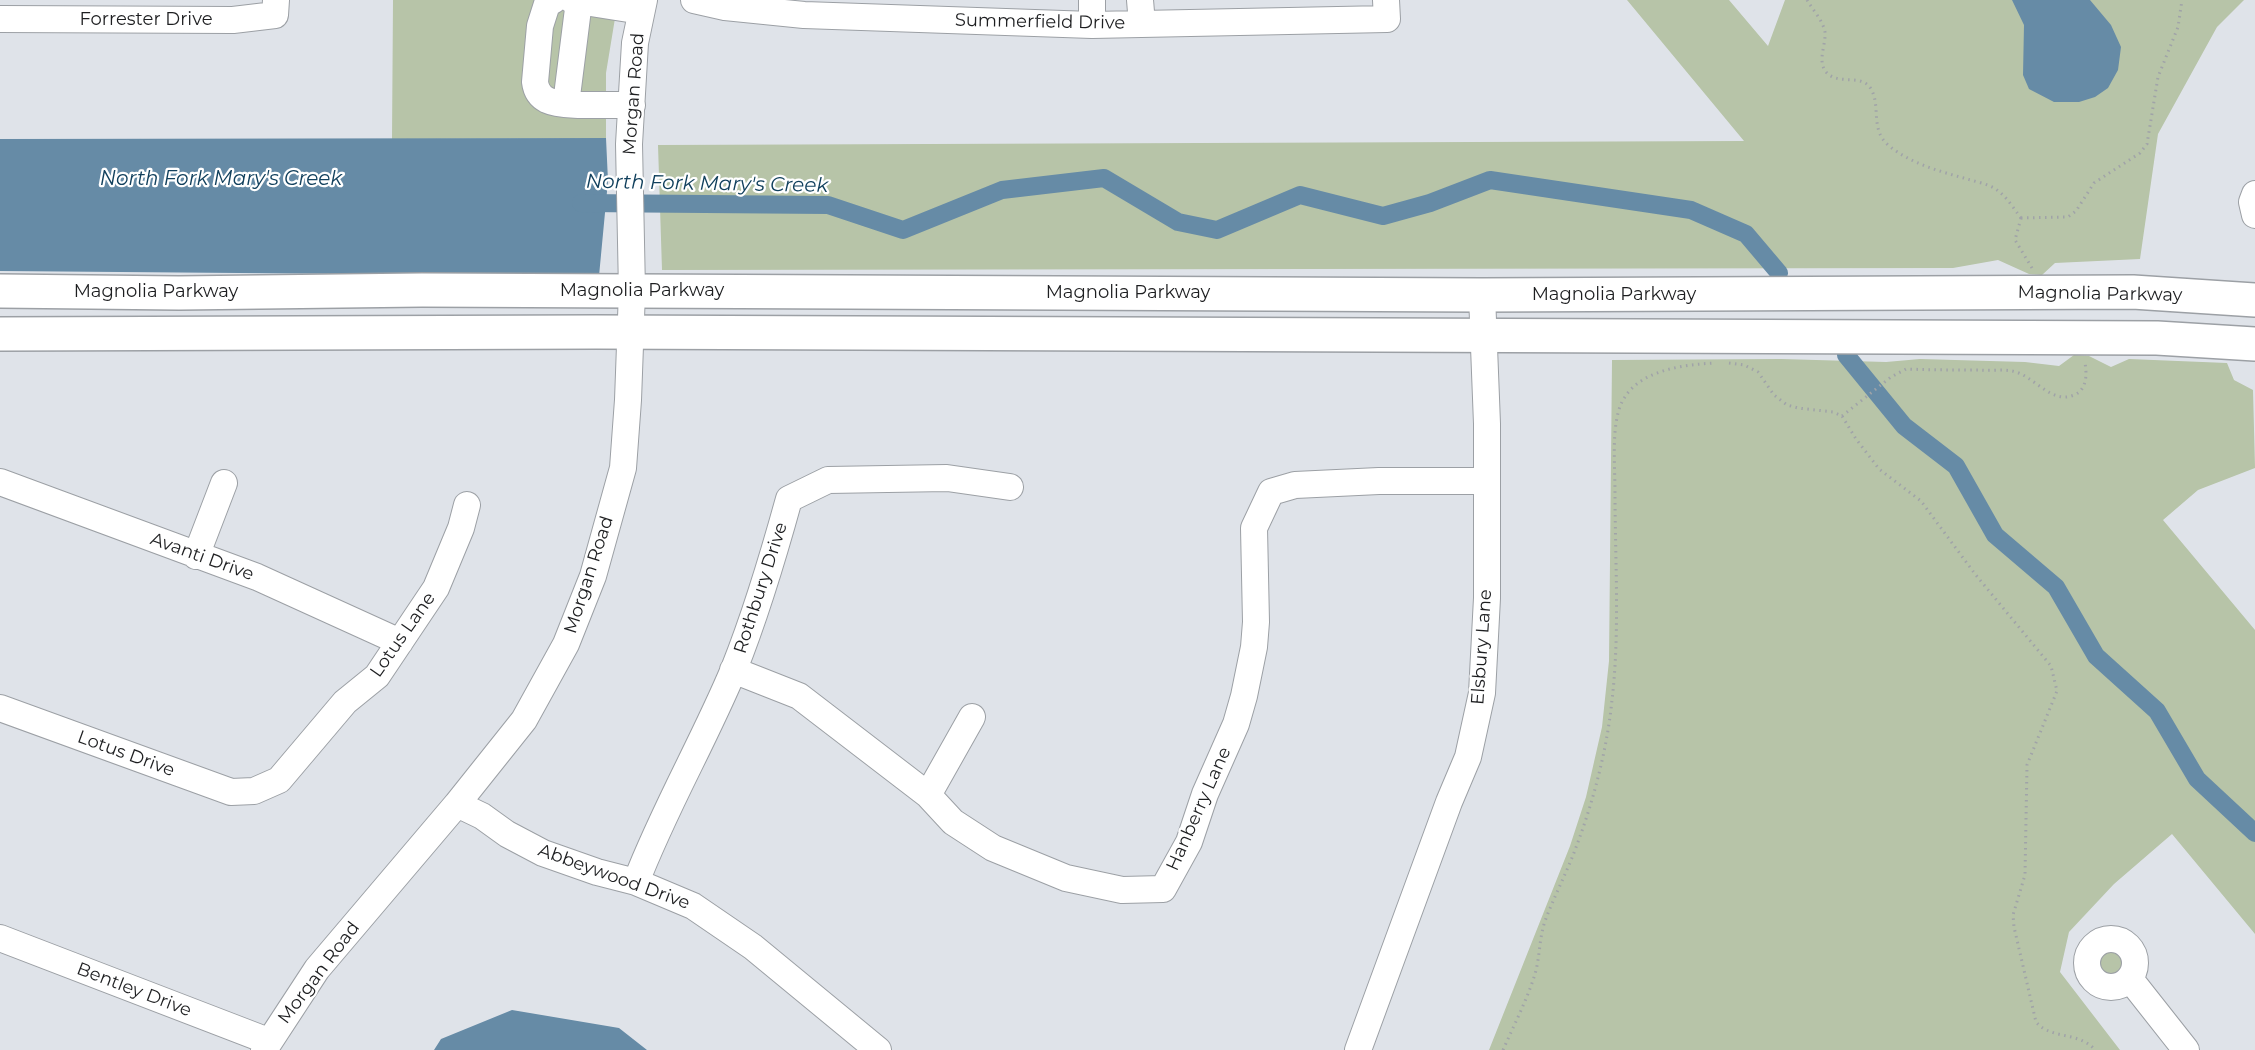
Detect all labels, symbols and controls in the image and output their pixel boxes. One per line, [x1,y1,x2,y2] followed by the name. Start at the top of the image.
[79,9,213,31] street label: Forrester Drive
[955,10,1125,34] street label: Summerfield Drive
[619,32,649,156] street label: Morgan Road
[100,167,342,191] water label: North Fork Mary's Creek
[586,170,828,198] water label: North Fork Mary's Creek
[560,280,724,302] street label: Magnolia Parkway
[74,281,238,303] street label: Magnolia Parkway
[1046,282,1210,304] street label: Magnolia Parkway
[2017,282,2183,306] street label: Magnolia Parkway
[1532,284,1696,306] street label: Magnolia Parkway
[560,513,618,637] street label: Morgan Road
[730,520,792,656] street label: Rothbury Drive
[147,528,257,586] street label: Avanti Drive
[366,588,440,682] street label: Lotus Lane
[1467,588,1497,706] street label: Elsbury Lane
[74,726,178,782] street label: Lotus Drive
[1162,744,1236,874] street label: Hanberry Lane
[535,840,693,914] street label: Abbeywood Drive
[274,918,364,1028] street label: Morgan Road
[74,958,194,1022] street label: Bentley Drive

